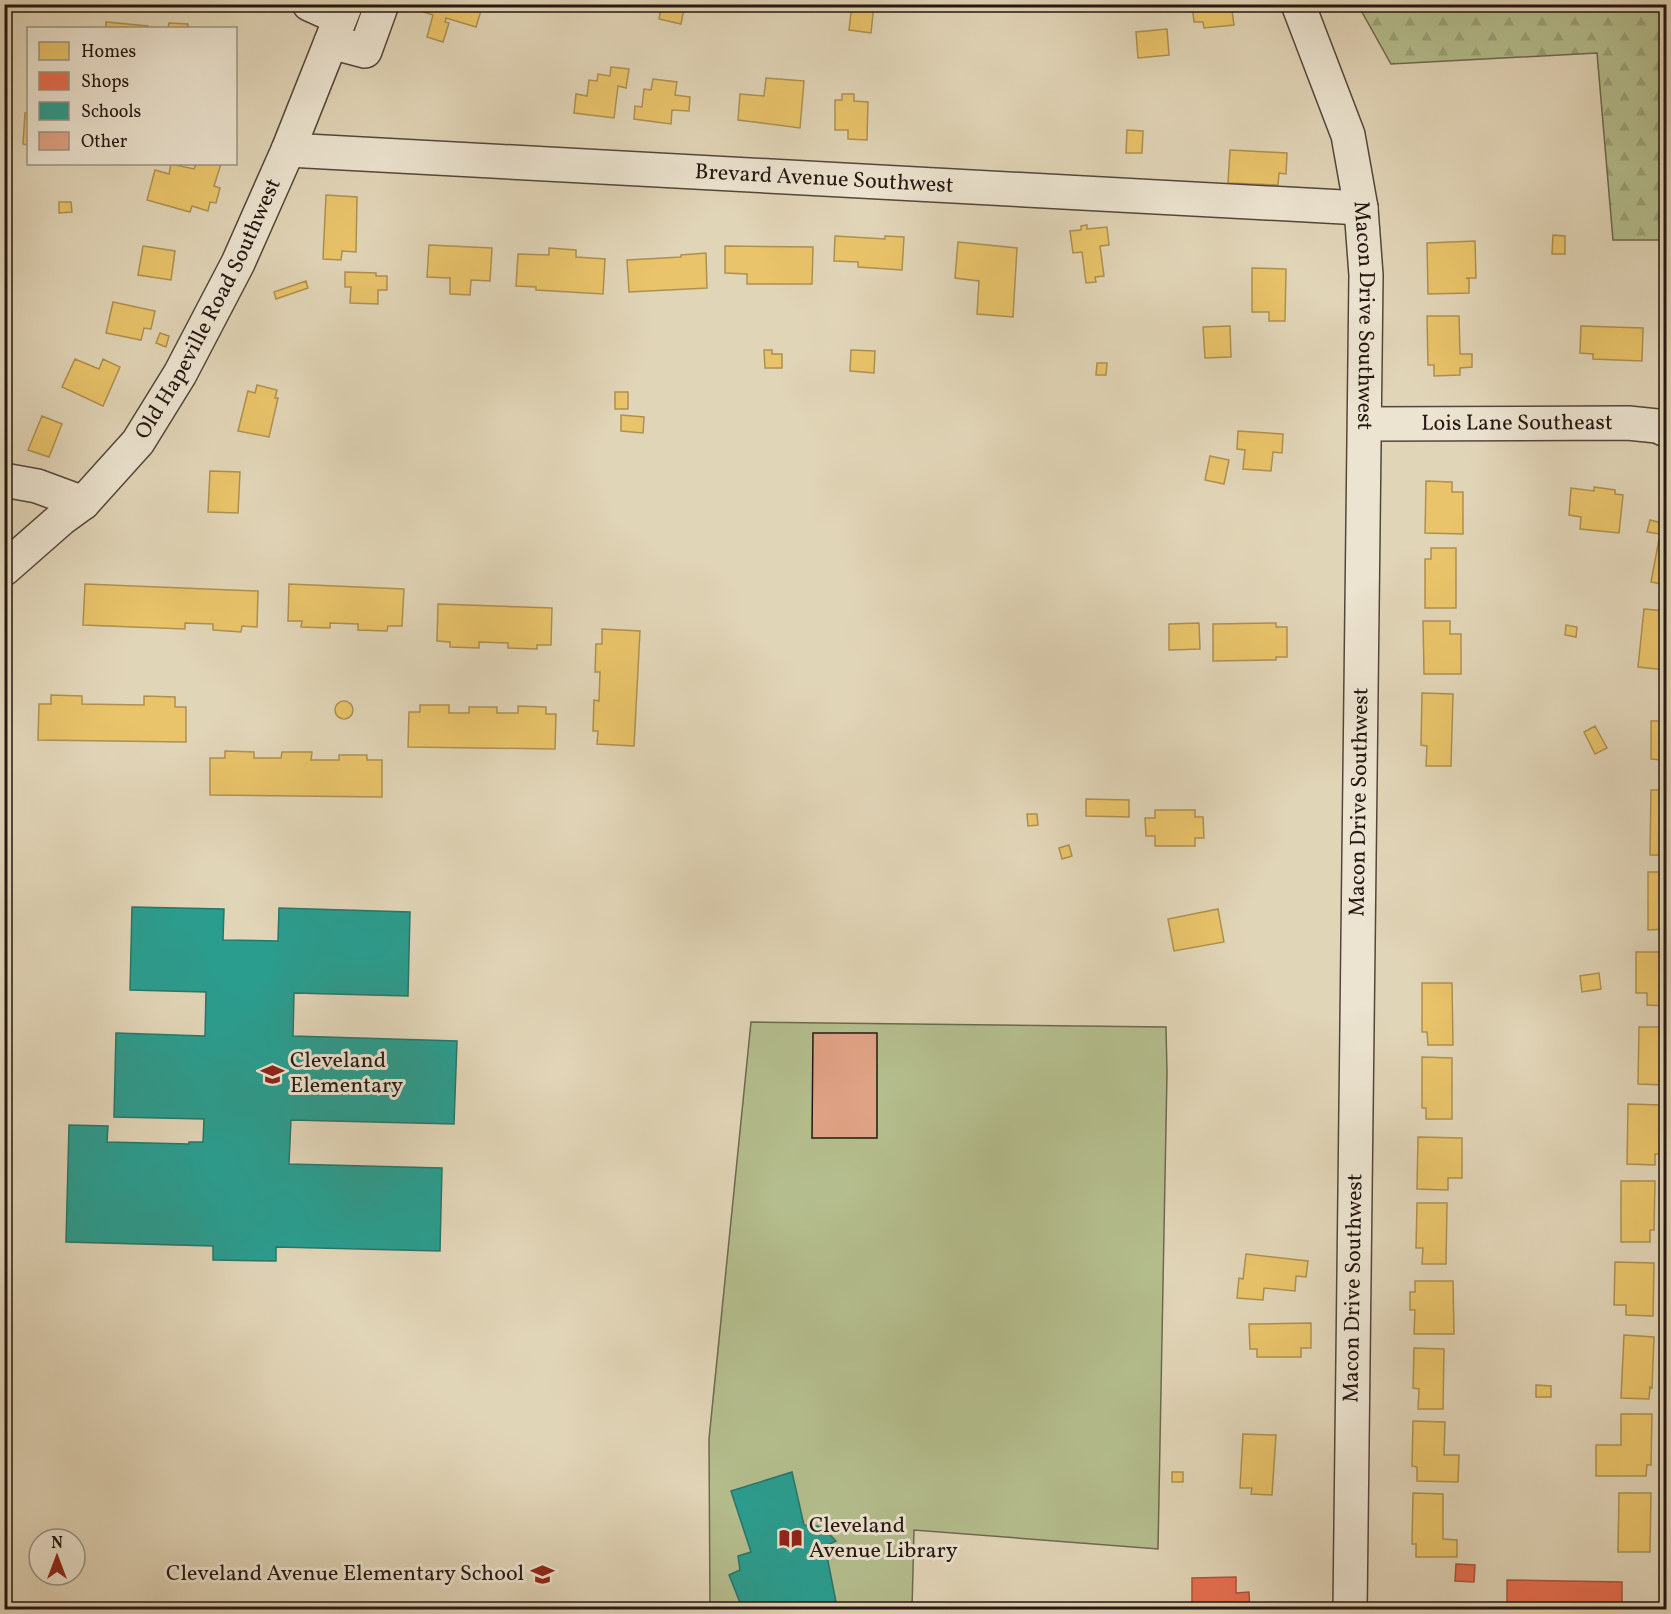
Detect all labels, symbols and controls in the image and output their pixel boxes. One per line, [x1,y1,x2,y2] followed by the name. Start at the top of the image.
[27,27,237,165] legend
[81,40,136,65] text: Homes
[81,70,129,95] text: Shops
[81,100,141,125] text: Schools
[81,130,128,155] text: Other
[694,157,955,201] street label: Brevard Avenue Southwest
[128,173,289,446] street label: Old Hapeville Road Southwest
[1345,200,1382,431] street label: Macon Drive Southwest
[1421,408,1613,439] street label: Lois Lane Southeast
[1343,687,1378,917] street label: Macon Drive Southwest
[290,1046,403,1102] place label: Cleveland Elementary
[259,1061,285,1087] school or university icon: Cleveland Elementary
[1337,1173,1372,1403] street label: Macon Drive Southwest
[809,1511,958,1567] place label: Cleveland Avenue Library
[778,1526,804,1552] library icon: Cleveland Avenue Library
[27,1527,87,1587] north arrow
[51,1533,63,1555] text: N
[166,1559,524,1590] place label: Cleveland Avenue Elementary School
[529,1561,555,1587] school or university icon: Cleveland Avenue Elementary School

